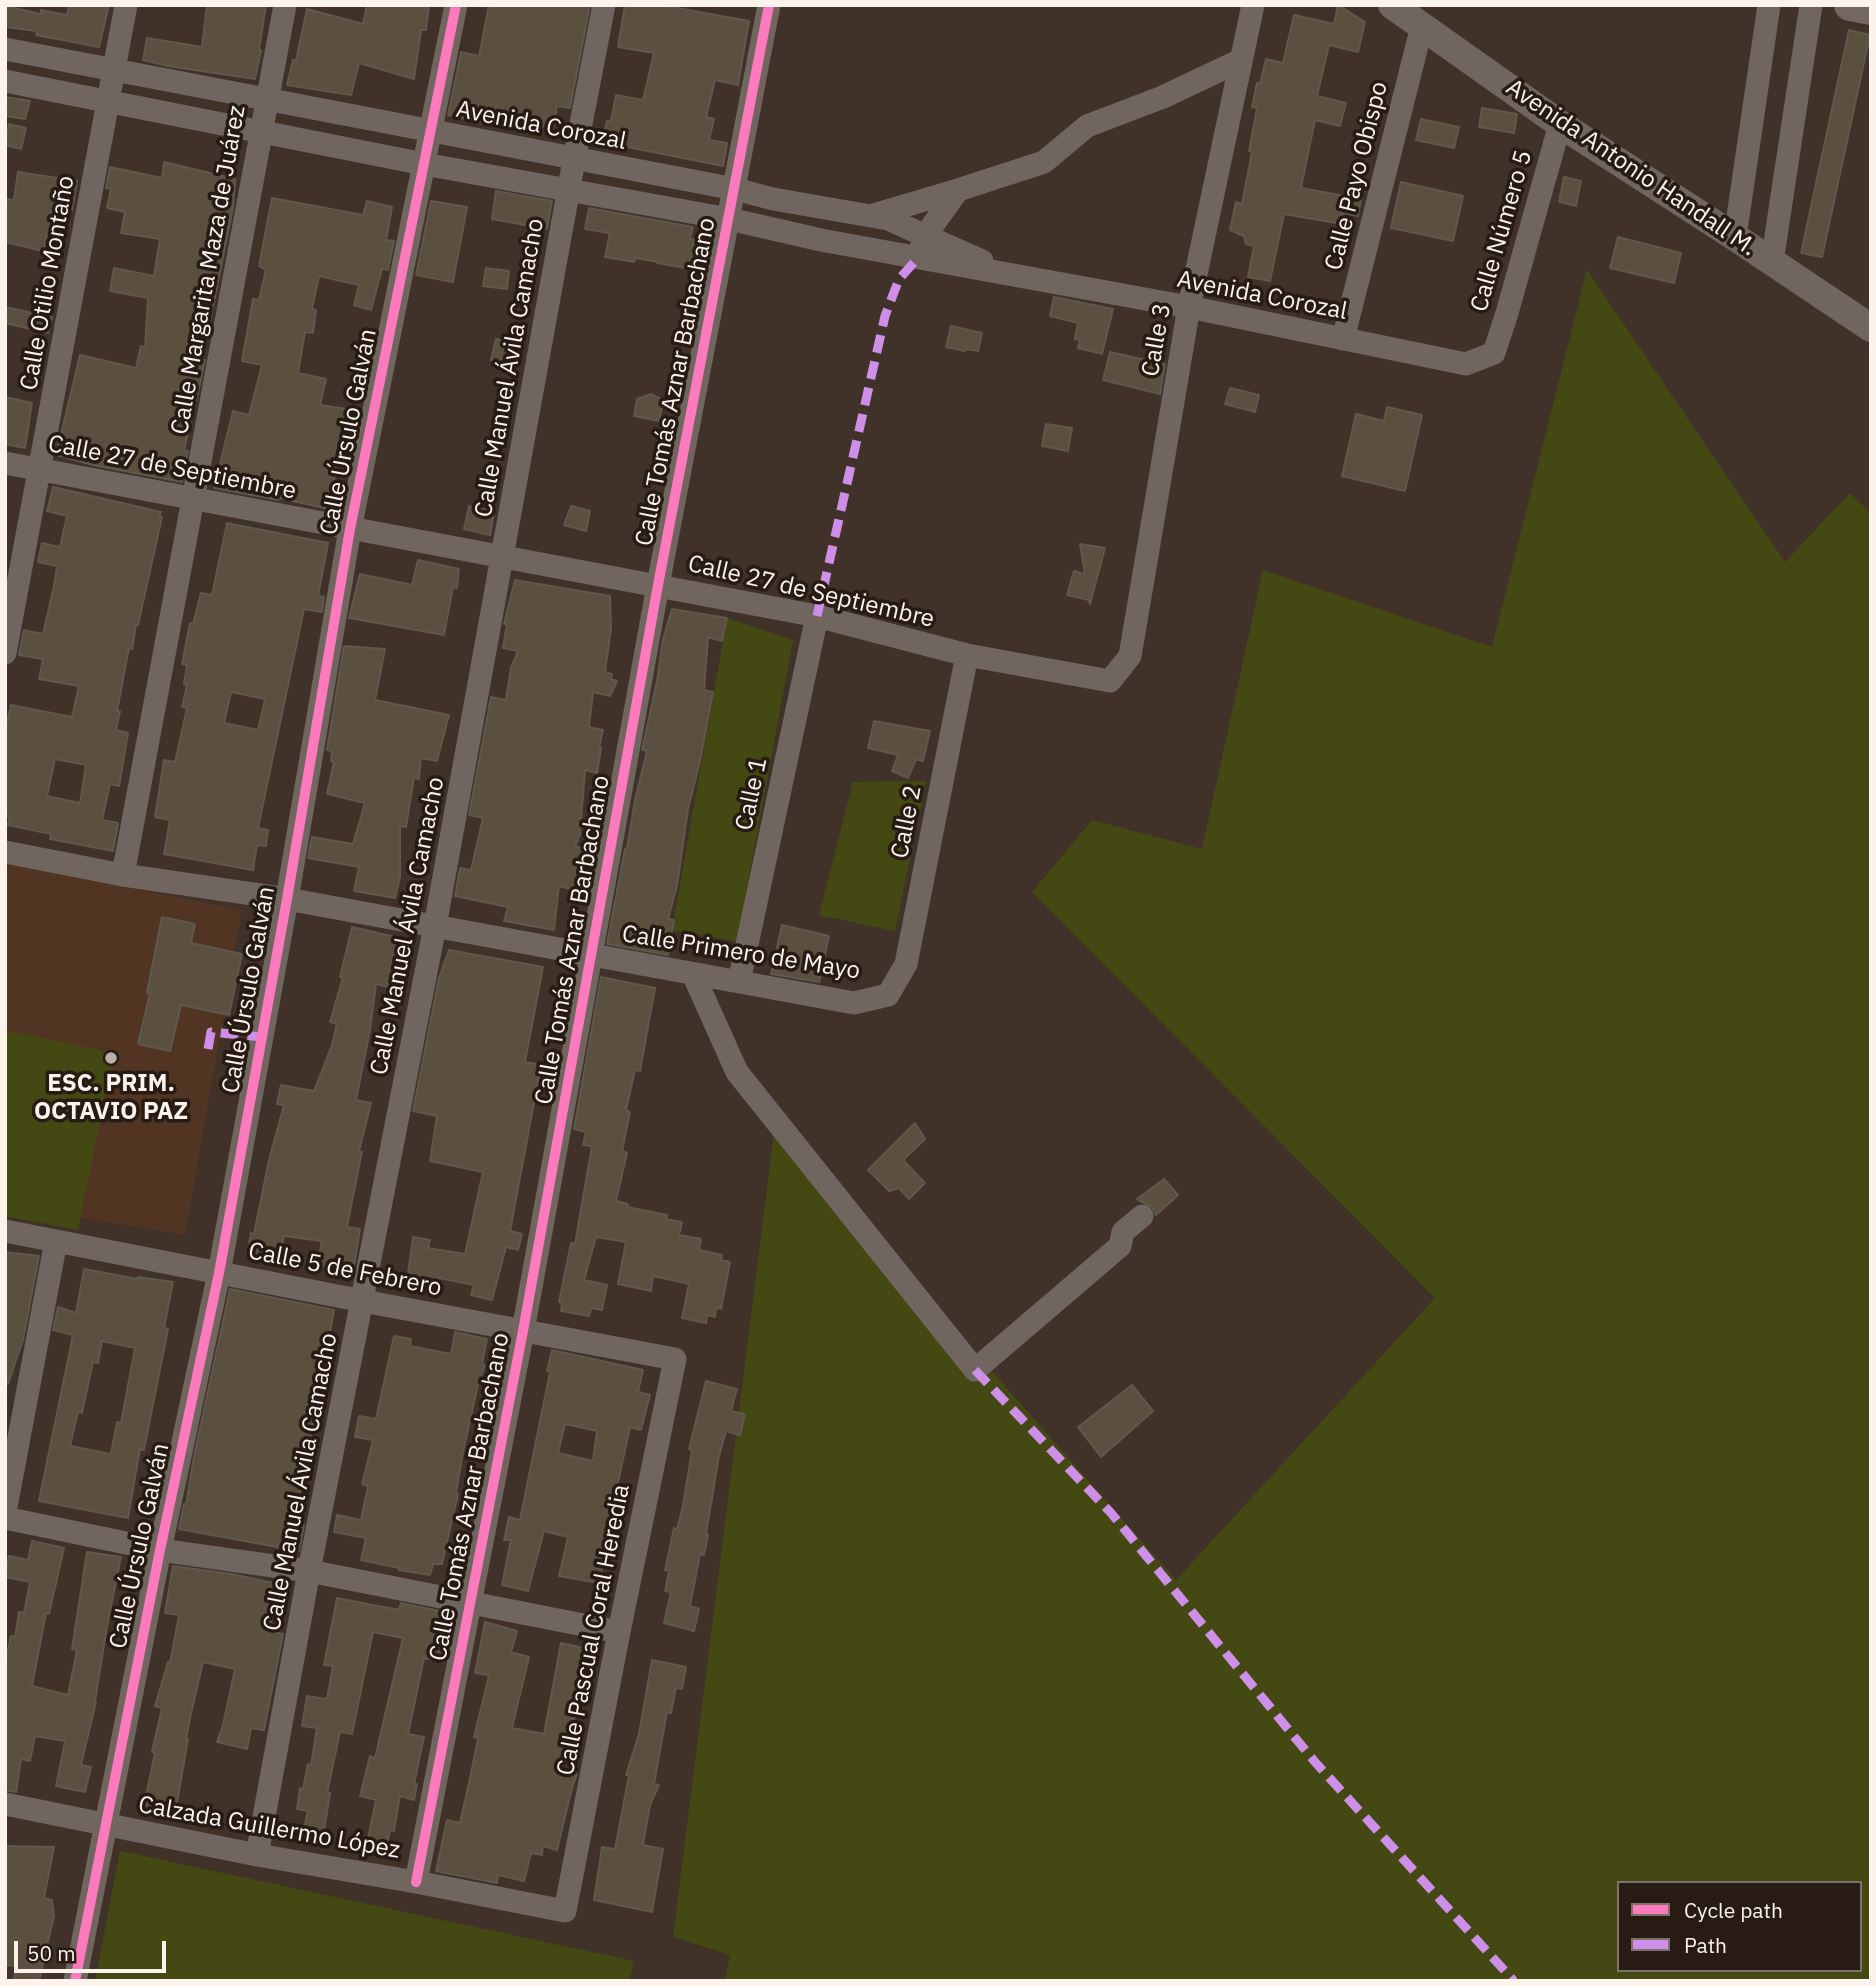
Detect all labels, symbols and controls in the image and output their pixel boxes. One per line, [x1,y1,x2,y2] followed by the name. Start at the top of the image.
[1500,73,1762,263] street label: Avenida Antonio Handall M.
[1320,79,1394,273] street label: Calle Payo Obispo
[454,95,628,157] street label: Avenida Corozal
[166,103,252,437] street label: Calle Margarita Maza de Juárez
[1465,147,1539,315] street label: Calle Número 5
[15,173,81,393] street label: Calle Otilio Montaño
[470,216,550,520] street label: Calle Manuel Ávila Camacho
[630,216,722,548] street label: Calle Tomás Aznar Barbachano
[1175,265,1349,327] street label: Avenida Corozal
[1136,301,1178,379] street label: Calle 3
[315,326,383,538] street label: Calle Úrsulo Galván
[46,430,298,506] street label: Calle 27 de Septiembre
[685,550,937,634] street label: Calle 27 de Septiembre
[730,755,774,833] street label: Calle 1
[530,773,616,1107] street label: Calle Tomás Aznar Barbachano
[365,775,451,1077] street label: Calle Manuel Ávila Camacho
[886,783,928,861] street label: Calle 2
[217,884,281,1096] street label: Calle Úrsulo Galván
[620,920,862,986] street label: Calle Primero de Mayo
[103,1050,119,1066] marker: ESC. PRIM. OCTAVIO PAZ
[34,1070,188,1126] place label: ESC. PRIM. OCTAVIO PAZ
[246,1237,444,1303] street label: Calle 5 de Febrero
[258,1331,344,1633] street label: Calle Manuel Ávila Camacho
[424,1331,516,1663] street label: Calle Tomás Aznar Barbachano
[104,1441,176,1651] street label: Calle Úrsulo Galván
[552,1482,636,1778] street label: Calle Pascual Coral Heredia
[136,1791,402,1865] street label: Calzada Guillermo López
[1617,1881,1862,1972] legend
[1684,1896,1783,1924] text: Cycle path
[18,1926,170,1970] scale bar
[1684,1931,1727,1959] text: Path
[27,1939,76,1967] text: 50 m

